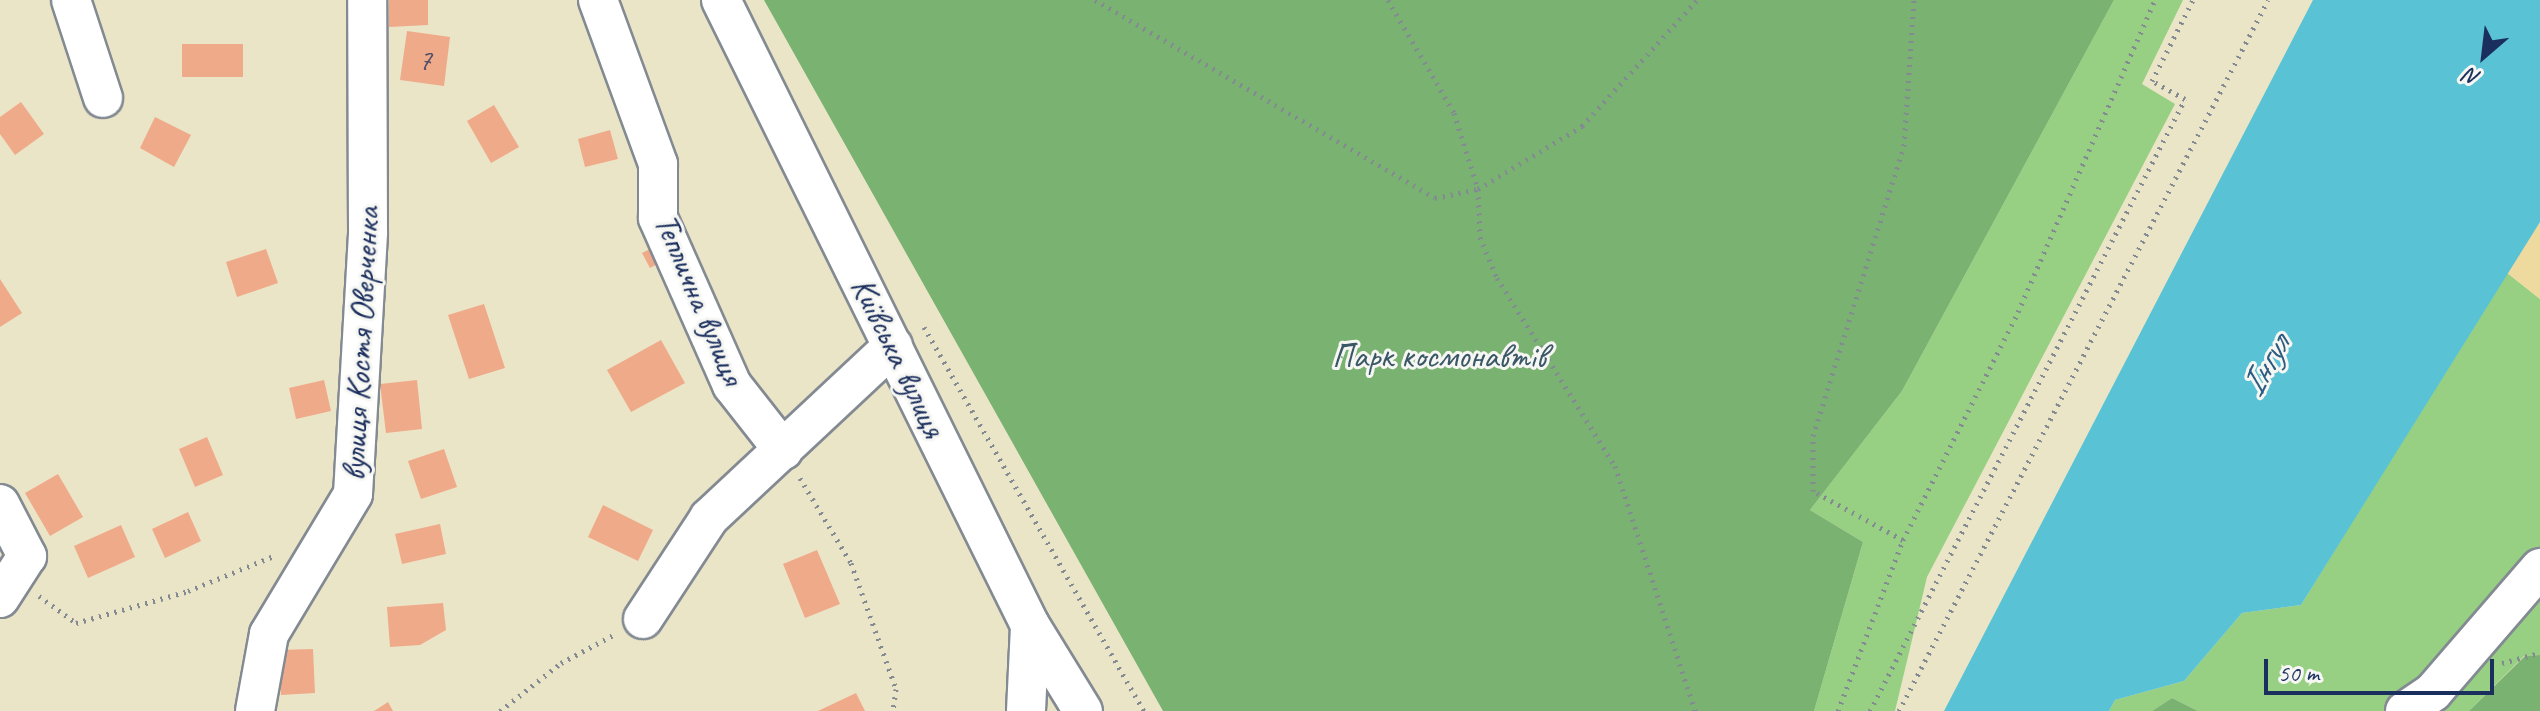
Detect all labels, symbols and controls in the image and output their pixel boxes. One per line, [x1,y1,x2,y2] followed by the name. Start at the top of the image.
[2444,16,2524,96] north arrow
[418,41,432,77] house number: 7
[2460,62,2485,93] text: N
[333,207,387,481] street label: вулиця Костя Оверченка
[646,208,754,390] street label: Теплична вулиця
[842,270,956,444] street label: Київська вулиця
[2231,328,2299,404] water label: Інгул
[1335,336,1543,376] park label: Парк космонавтів
[2268,643,2498,693] scale bar
[2278,658,2319,688] text: 50 m

